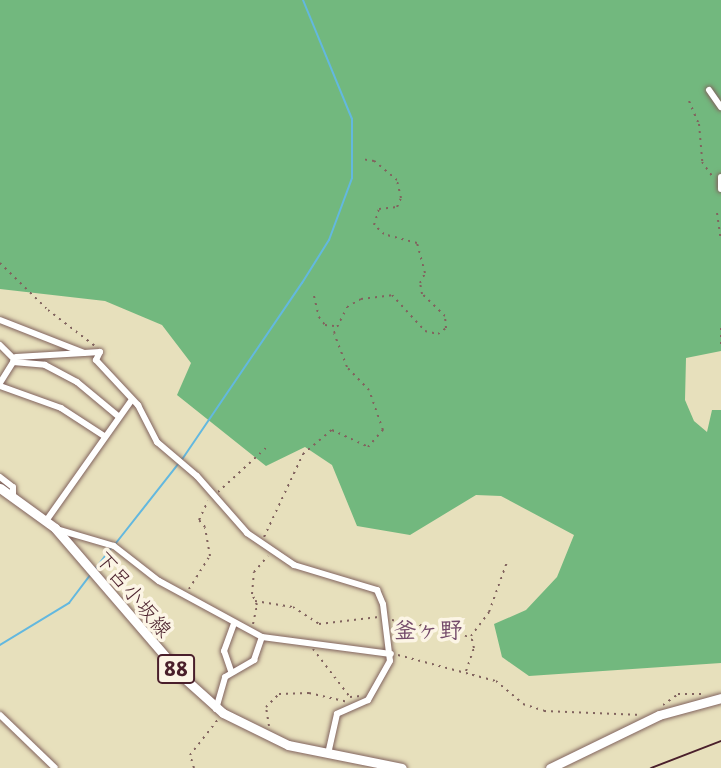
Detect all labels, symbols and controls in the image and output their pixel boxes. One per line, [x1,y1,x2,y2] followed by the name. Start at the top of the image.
[92,545,178,641] street label: 下呂小坂線
[394,615,462,643] district label: 釜ヶ野
[157,654,195,684] road number: 88

